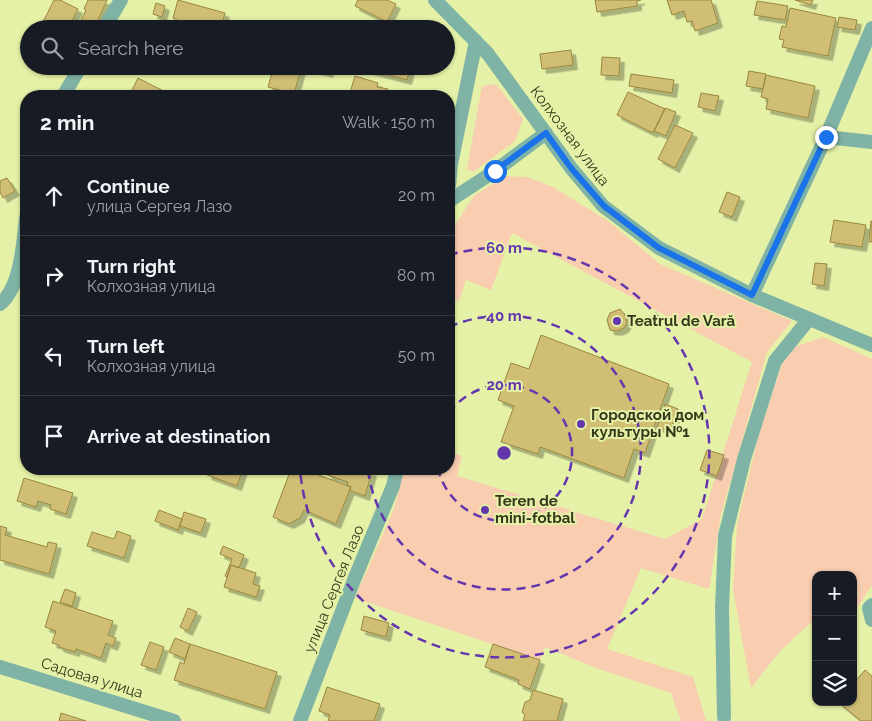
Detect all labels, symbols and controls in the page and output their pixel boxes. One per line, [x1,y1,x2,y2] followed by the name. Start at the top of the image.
[20,20,455,75] search box
[38,34,66,62] icon: search
[78,37,184,59] text: Search here
[527,82,613,190] street label: Колхозная улица
[40,110,94,135] text: 2 min
[342,113,435,132] text: Walk · 150 m
[815,126,838,149] route end
[484,160,507,183] route start
[87,175,170,197] text: Continue
[40,182,68,210] icon: ahead
[398,186,435,205] text: 20 m
[87,197,232,216] text: улица Сергея Лазо
[486,239,522,257] text: 60 m
[87,255,176,277] text: Turn right
[40,262,68,290] icon: right
[397,266,435,285] text: 80 m
[87,277,215,296] text: Колхозная улица
[486,307,522,325] text: 40 m
[627,312,736,330] place label: Teatrul de Vară
[611,315,623,327] marker: Teatrul de Vară
[87,335,164,357] text: Turn left
[40,342,68,370] icon: left
[398,346,435,365] text: 50 m
[87,357,215,376] text: Колхозная улица
[486,376,522,394] text: 20 m
[591,406,704,441] place label: Городской дом культуры №1
[575,418,587,430] marker: Городской дом культуры №1
[40,422,68,450] icon: arrive
[87,425,271,447] text: Arrive at destination
[495,444,513,462] centre of rings
[495,492,575,527] place label: Teren de mini-fotbal
[479,504,491,516] marker: Teren de mini-fotbal
[300,523,368,655] street label: улица Сергея Лазо
[812,571,857,706] map controls
[812,571,857,616] button: +
[812,616,857,661] button: −
[39,654,145,702] street label: Садовая улица
[812,661,857,706] button: layers

